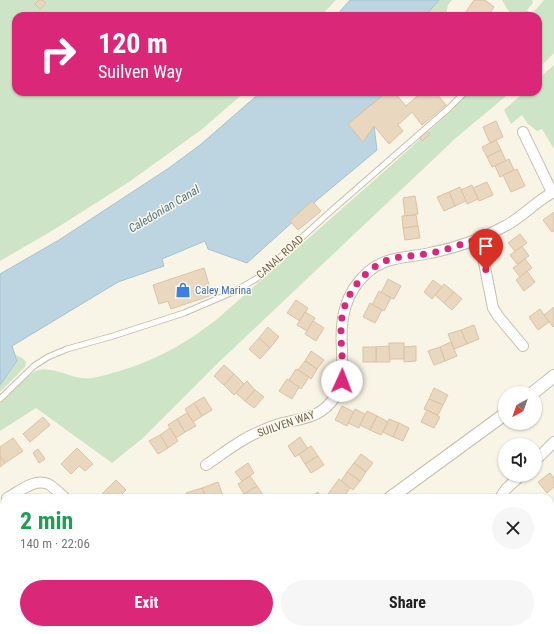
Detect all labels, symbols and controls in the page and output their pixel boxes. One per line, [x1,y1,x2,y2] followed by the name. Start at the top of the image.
[98,27,168,60] text: 120 m
[32,28,84,80] icon: right
[98,61,183,82] text: Suilven Way
[126,182,202,236] water label: Caledonian Canal
[469,229,503,270] pin
[254,233,306,281] street label: CANAL ROAD
[475,235,497,257] icon: arrive
[174,281,192,299] shop icon: Caley Marina
[195,284,251,297] place label: Caley Marina
[321,360,363,402] position arrow
[498,386,542,430] north arrow
[498,386,542,482] map controls
[256,408,317,440] street label: SUILVEN WAY
[498,438,542,482] button: sound
[20,507,73,535] text: 2 min
[492,507,534,549] button: close
[20,536,90,551] text: 140 m · 22:06
[20,580,273,626] button: Exit
[281,580,534,626] button: Share

